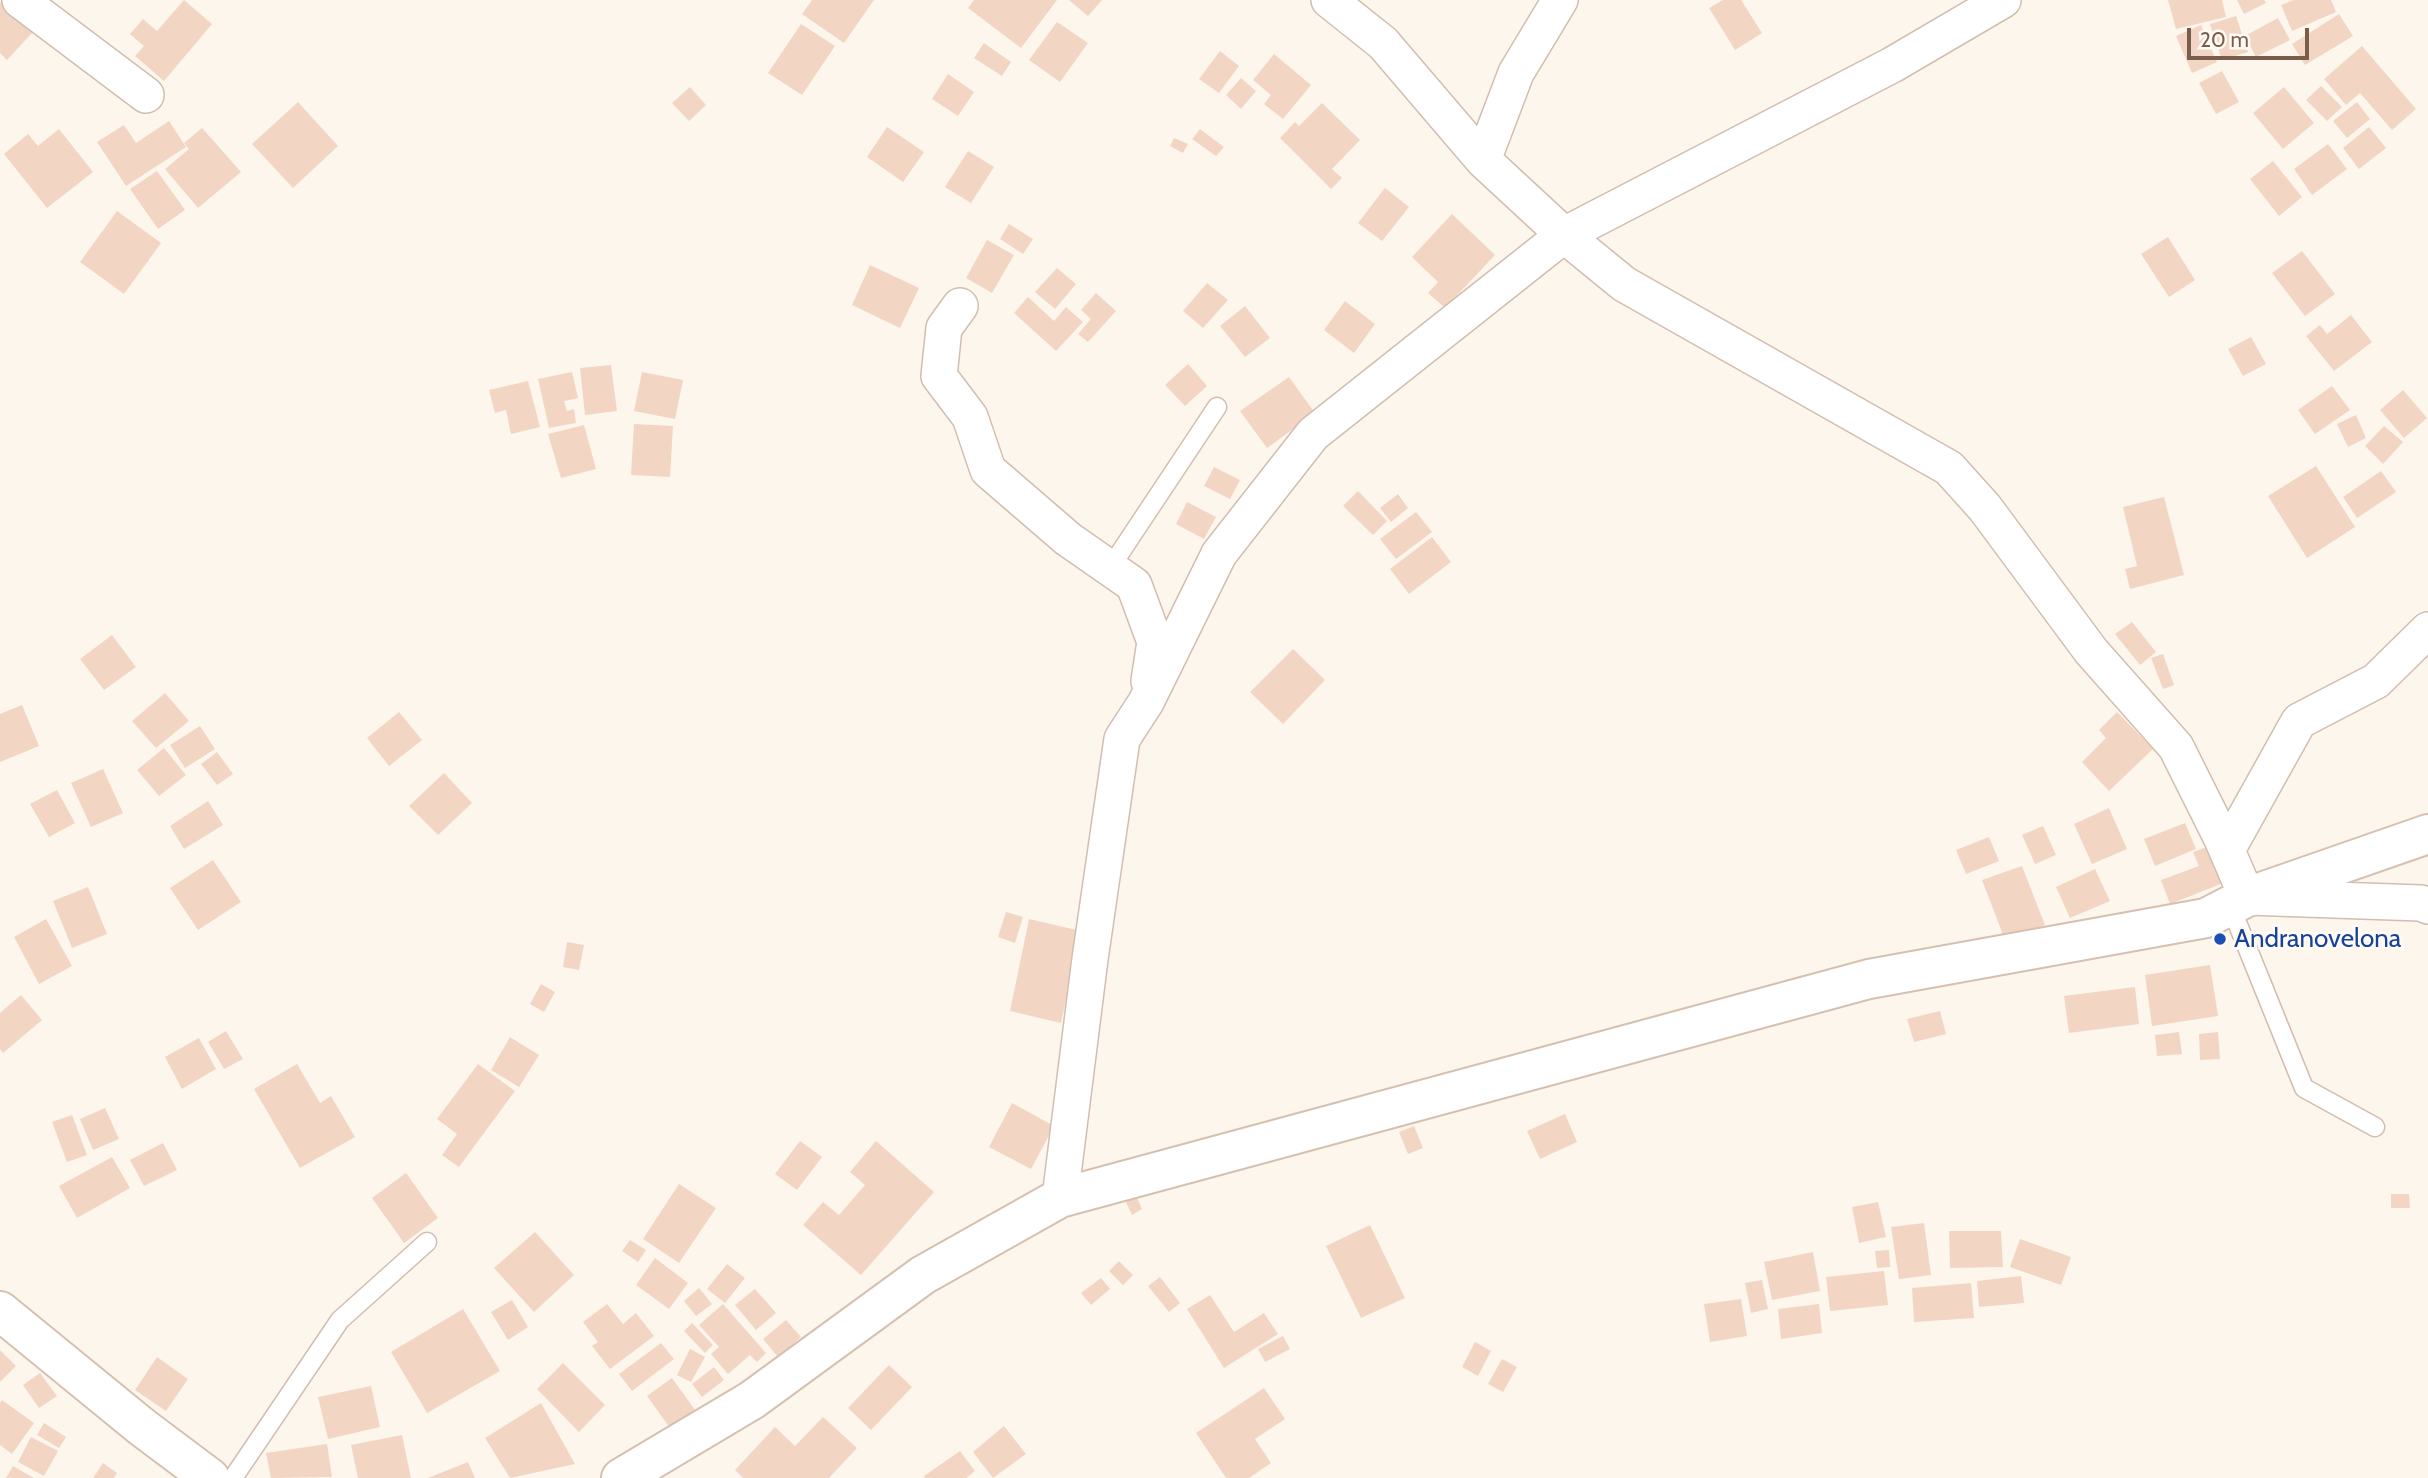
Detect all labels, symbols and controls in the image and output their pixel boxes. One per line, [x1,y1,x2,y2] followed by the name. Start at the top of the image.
[2190,14,2312,58] scale bar
[2200,27,2249,52] text: 20 m
[2234,923,2401,955] place label: Andranovelona
[2212,931,2228,947] marker: Andranovelona

